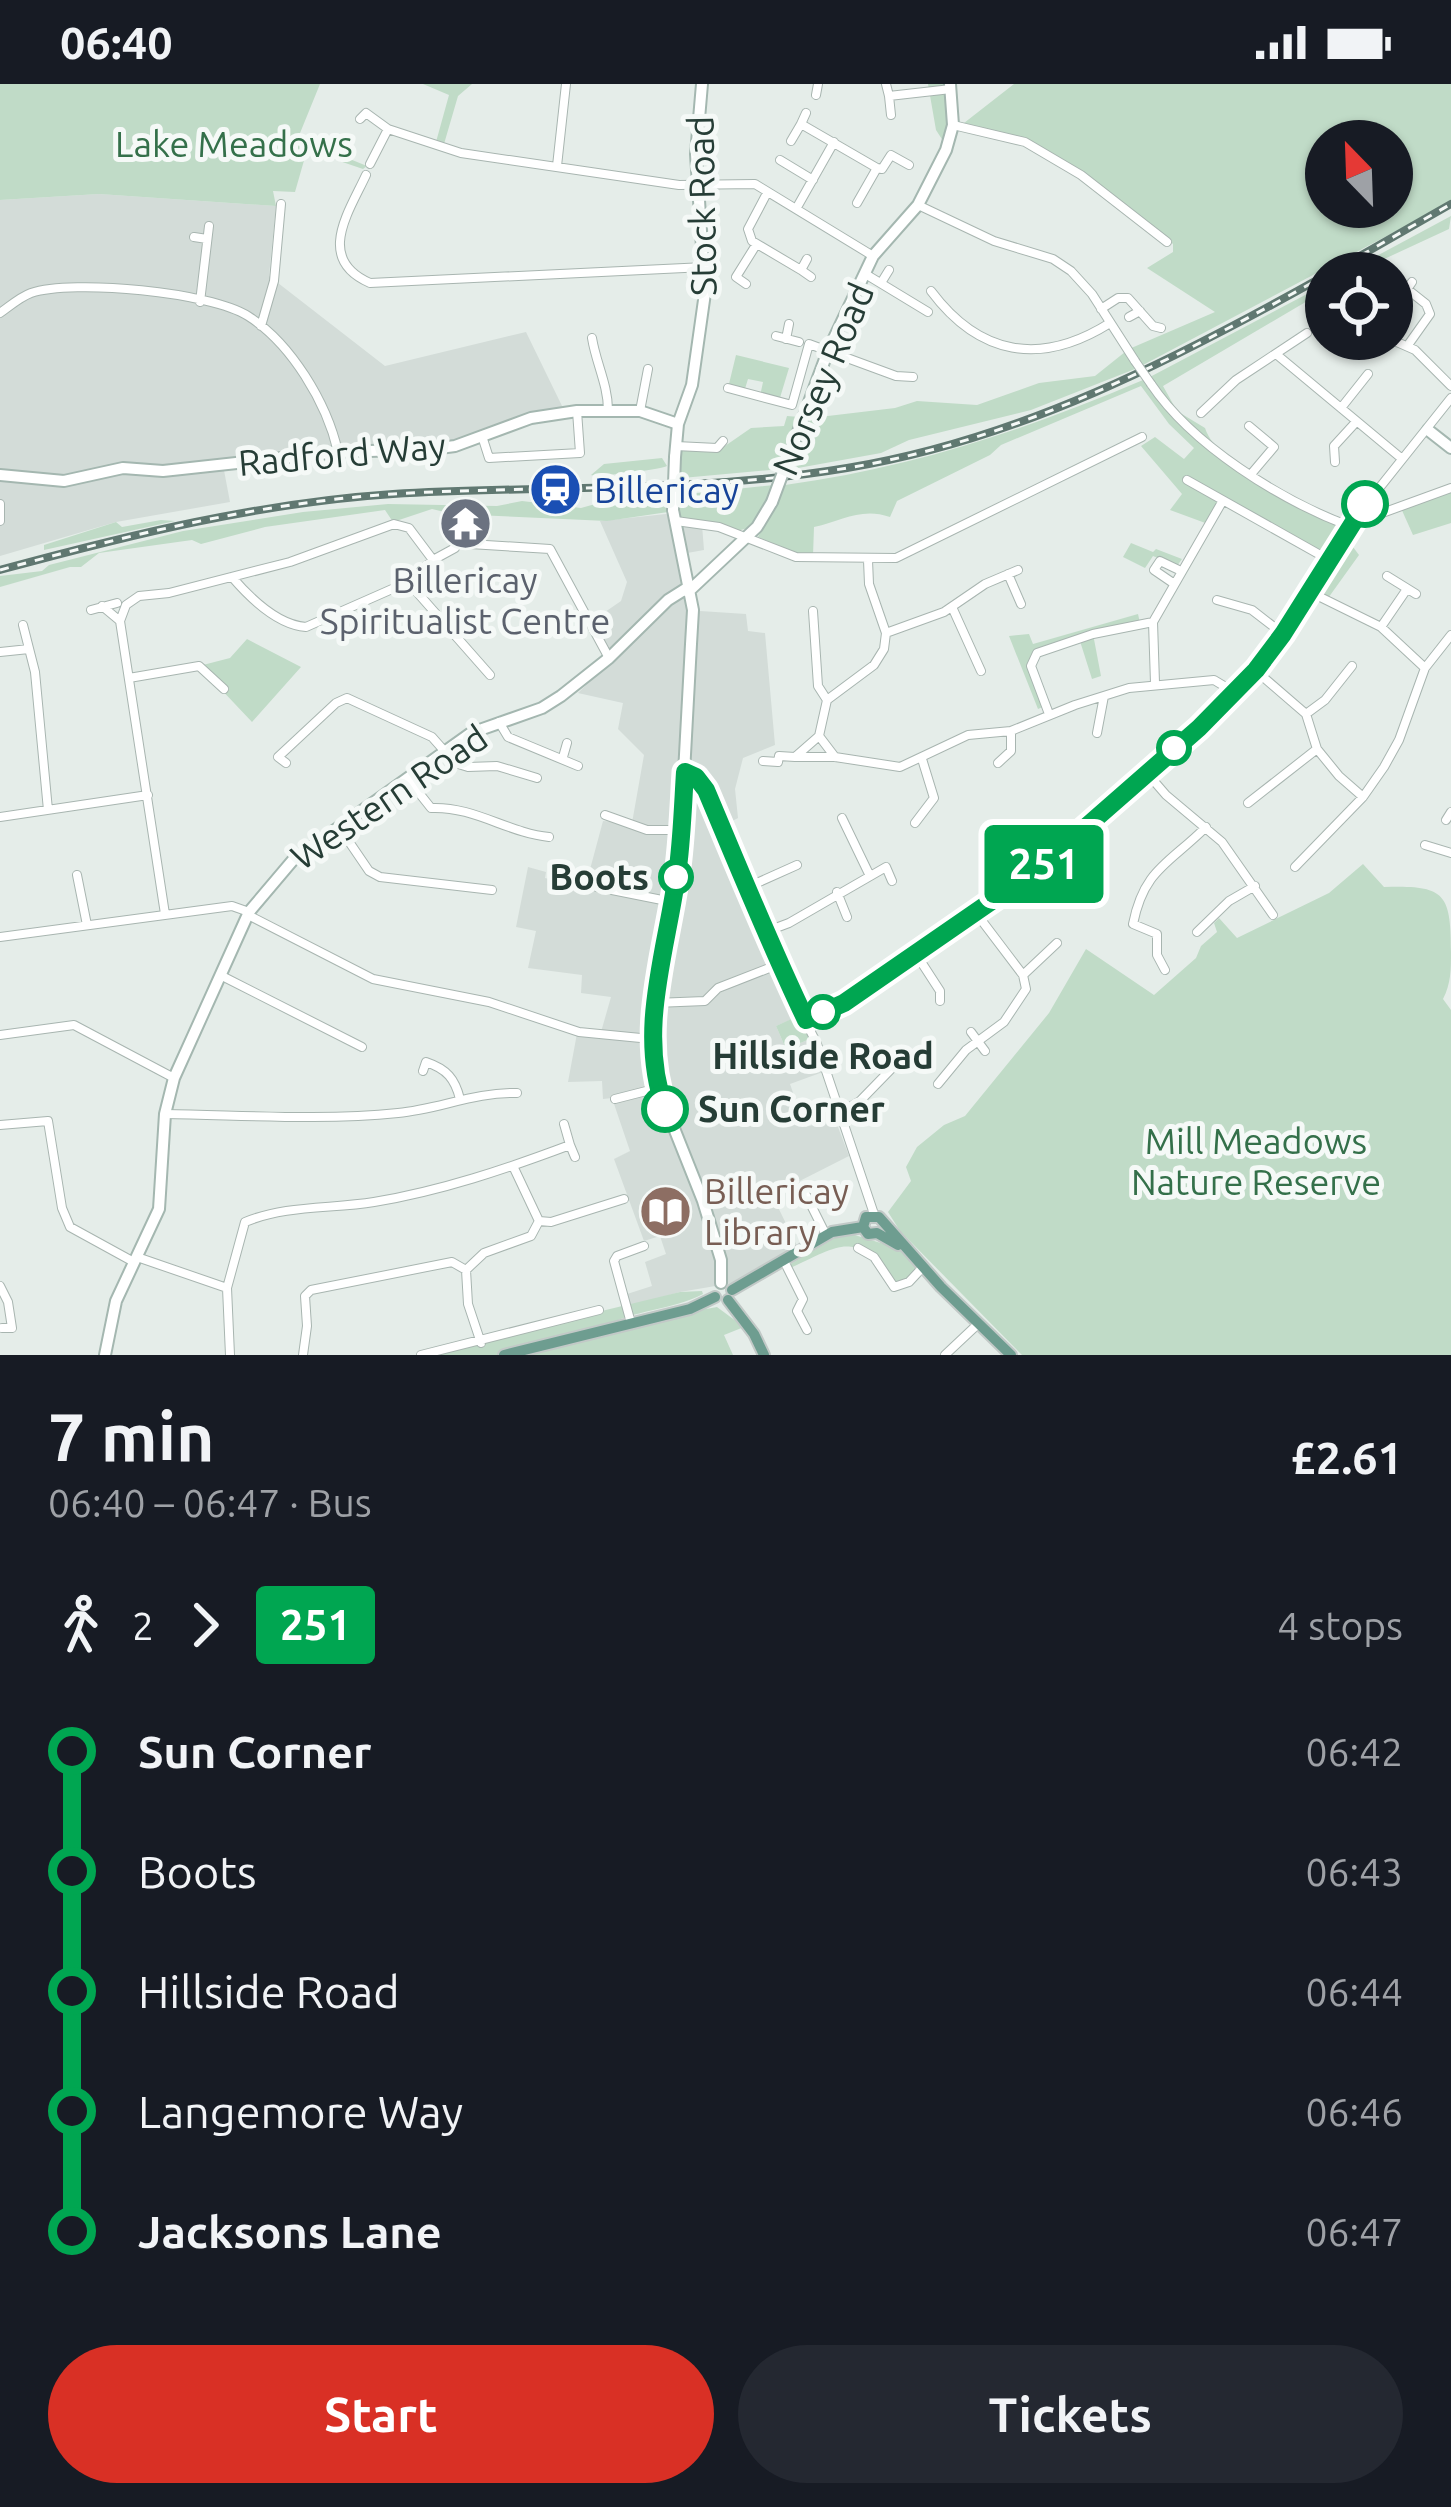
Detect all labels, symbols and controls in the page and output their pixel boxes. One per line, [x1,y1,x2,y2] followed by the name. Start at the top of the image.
[60,17,173,68] text: 06:40
[679,116,724,296] street label: Stock Road
[1305,120,1413,228] north arrow
[1305,120,1413,360] map controls
[115,123,353,164] park label: Lake Meadows
[1305,252,1413,360] button: locate
[764,277,881,481] street label: Norsey Road
[237,424,447,483] street label: Radford Way
[527,462,583,518] station icon: Billericay
[594,469,739,510] place label: Billericay
[1343,482,1387,526] unlabelled marker
[437,496,493,552] temple icon: Billericay Spiritualist Centre
[320,559,610,641] place label: Billericay Spiritualist Centre
[283,716,495,877] street label: Western Road
[1158,732,1190,764] unlabelled marker
[975,825,1113,903] line badge: 251
[1008,840,1080,887] text: 251
[549,856,649,897] place label: Boots
[660,861,692,893] marker: Boots
[807,996,839,1028] marker: Hillside Road
[712,1035,934,1076] place label: Hillside Road
[643,1087,687,1131] marker: Sun Corner
[698,1088,885,1129] place label: Sun Corner
[1131,1120,1381,1202] park label: Mill Meadows Nature Reserve
[704,1170,849,1252] place label: Billericay Library
[637,1184,693,1240] library icon: Billericay Library
[48,1399,215,1473] text: 7 min
[1290,1432,1403,1483] text: £2.61
[48,1481,372,1524] text: 06:40 – 06:47 · Bus
[48,1592,114,1658] icon: walk
[172,1592,238,1658] icon: forward
[280,1601,351,1648] text: 251
[132,1604,154,1647] text: 2
[1277,1604,1403,1647] text: 4 stops
[138,1726,372,1777] text: Sun Corner
[1305,1730,1403,1773] text: 06:42
[138,1846,256,1897] text: Boots
[1305,1850,1403,1893] text: 06:43
[138,1966,400,2017] text: Hillside Road
[1305,1970,1403,2013] text: 06:44
[138,2086,463,2137] text: Langemore Way
[1305,2090,1403,2133] text: 06:46
[138,2206,442,2257] text: Jacksons Lane
[1305,2210,1403,2253] text: 06:47
[48,2345,714,2483] button: Start
[738,2345,1403,2483] button: Tickets

